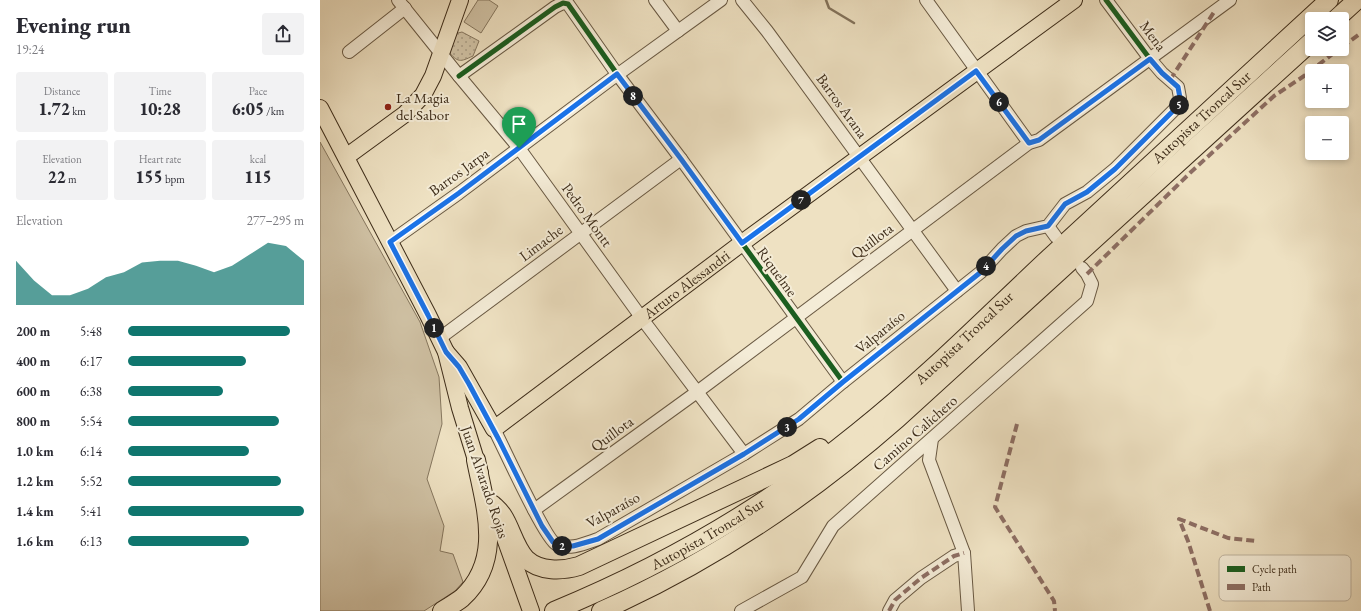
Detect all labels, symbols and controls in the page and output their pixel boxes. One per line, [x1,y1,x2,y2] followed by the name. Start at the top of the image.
[16,11,131,40] text: Evening run
[1305,12,1349,160] map controls
[1305,12,1349,56] button: layers
[262,13,304,55] button: share
[1136,17,1171,55] street label: Mena
[16,41,44,58] text: 19:24
[1305,64,1349,108] button: +
[1147,66,1255,168] street label: Autopista Troncal Sur
[813,70,872,142] street label: Barros Arana
[44,84,80,98] text: Distance
[149,84,171,98] text: Time
[249,84,267,98] text: Pace
[623,86,643,106] pin: 8
[396,88,449,124] place label: La Magia del Sabor
[630,89,636,103] text: 8
[989,92,1009,112] pin: 6
[996,95,1002,109] text: 6
[1169,95,1189,115] pin: 5
[38,98,70,120] text: 1.72
[139,98,181,120] text: 10:28
[232,98,264,120] text: 6:05
[1176,98,1182,112] text: 5
[383,102,393,112] marker: La Magia del Sabor
[70,104,86,118] text: km
[264,104,284,118] text: /km
[502,107,536,148] pin
[508,113,530,135] icon: arrive
[1305,116,1349,160] button: −
[425,143,492,200] street label: Barros Jarpa
[42,152,82,166] text: Elevation
[139,152,181,166] text: Heart rate
[250,152,266,166] text: kcal
[47,166,66,188] text: 22
[135,166,163,188] text: 155
[244,166,272,188] text: 115
[66,172,77,186] text: m
[163,172,185,186] text: bpm
[558,179,617,251] street label: Pedro Montt
[791,190,811,210] pin: 7
[798,193,804,207] text: 7
[16,212,63,229] text: Elevation
[247,212,304,229] text: 277–295 m
[847,218,897,263] street label: Quillota
[515,220,566,265] street label: Limache
[753,243,802,300] street label: Riquelme
[639,245,734,323] street label: Arturo Alessandri
[976,256,996,276] pin: 4
[983,259,989,273] text: 4
[910,287,1017,389] street label: Autopista Troncal Sur
[851,306,908,357] street label: Valparaíso
[424,318,444,338] pin: 1
[431,321,437,335] text: 1
[16,323,50,340] text: 200 m
[80,323,102,340] text: 5:48
[16,353,50,370] text: 400 m
[80,353,102,370] text: 6:17
[16,383,50,400] text: 600 m
[80,383,102,400] text: 6:38
[868,391,961,475] street label: Camino Calichero
[587,412,637,455] street label: Quillota
[16,413,50,430] text: 800 m
[80,413,102,430] text: 5:54
[777,417,797,437] pin: 3
[784,420,790,434] text: 3
[457,421,514,541] street label: Juan Alvarado Rojas
[16,443,54,460] text: 1.0 km
[80,443,102,460] text: 6:14
[16,473,54,490] text: 1.2 km
[80,473,102,490] text: 5:52
[583,487,643,532] street label: Valparaíso
[647,493,768,574] street label: Autopista Troncal Sur
[16,503,54,520] text: 1.4 km
[80,503,102,520] text: 5:41
[16,533,54,550] text: 1.6 km
[80,533,102,550] text: 6:13
[552,536,572,556] pin: 2
[559,539,565,553] text: 2
[1219,555,1351,601] legend
[1252,562,1297,576] text: Cycle path
[1252,580,1271,594] text: Path

